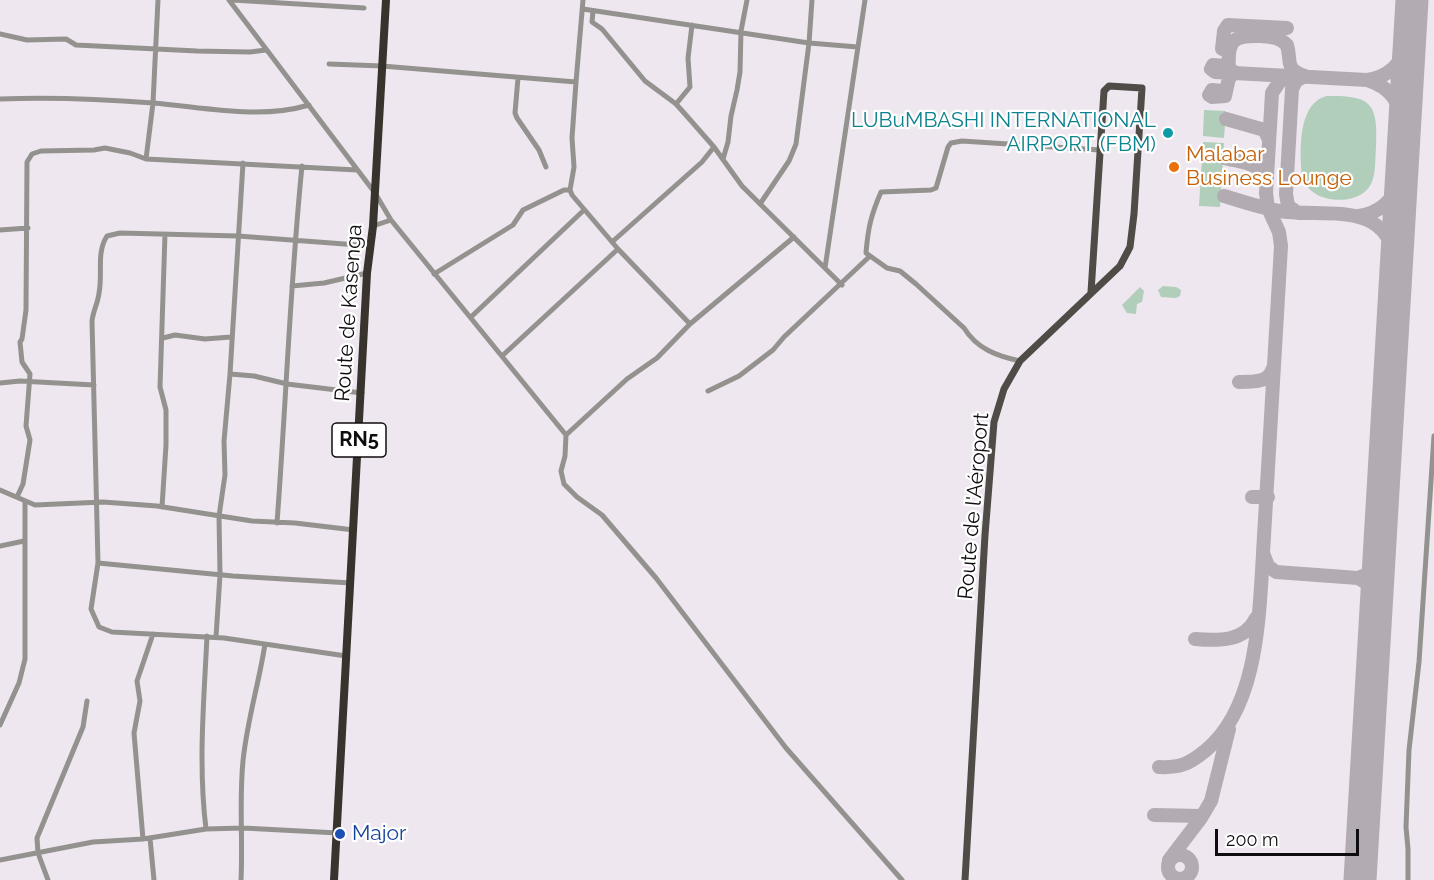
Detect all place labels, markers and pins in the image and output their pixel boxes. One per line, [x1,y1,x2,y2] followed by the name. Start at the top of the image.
[851,108,1156,158] place label: LUBuMBASHI INTERNATIONAL AIRPORT (FBM)
[1161,126,1175,140] marker: LUBuMBASHI INTERNATIONAL AIRPORT (FBM)
[1186,142,1352,192] place label: Malabar Business Lounge
[1167,160,1181,174] marker: Malabar Business Lounge
[352,821,406,847] place label: Major
[333,827,347,841] marker: Major

